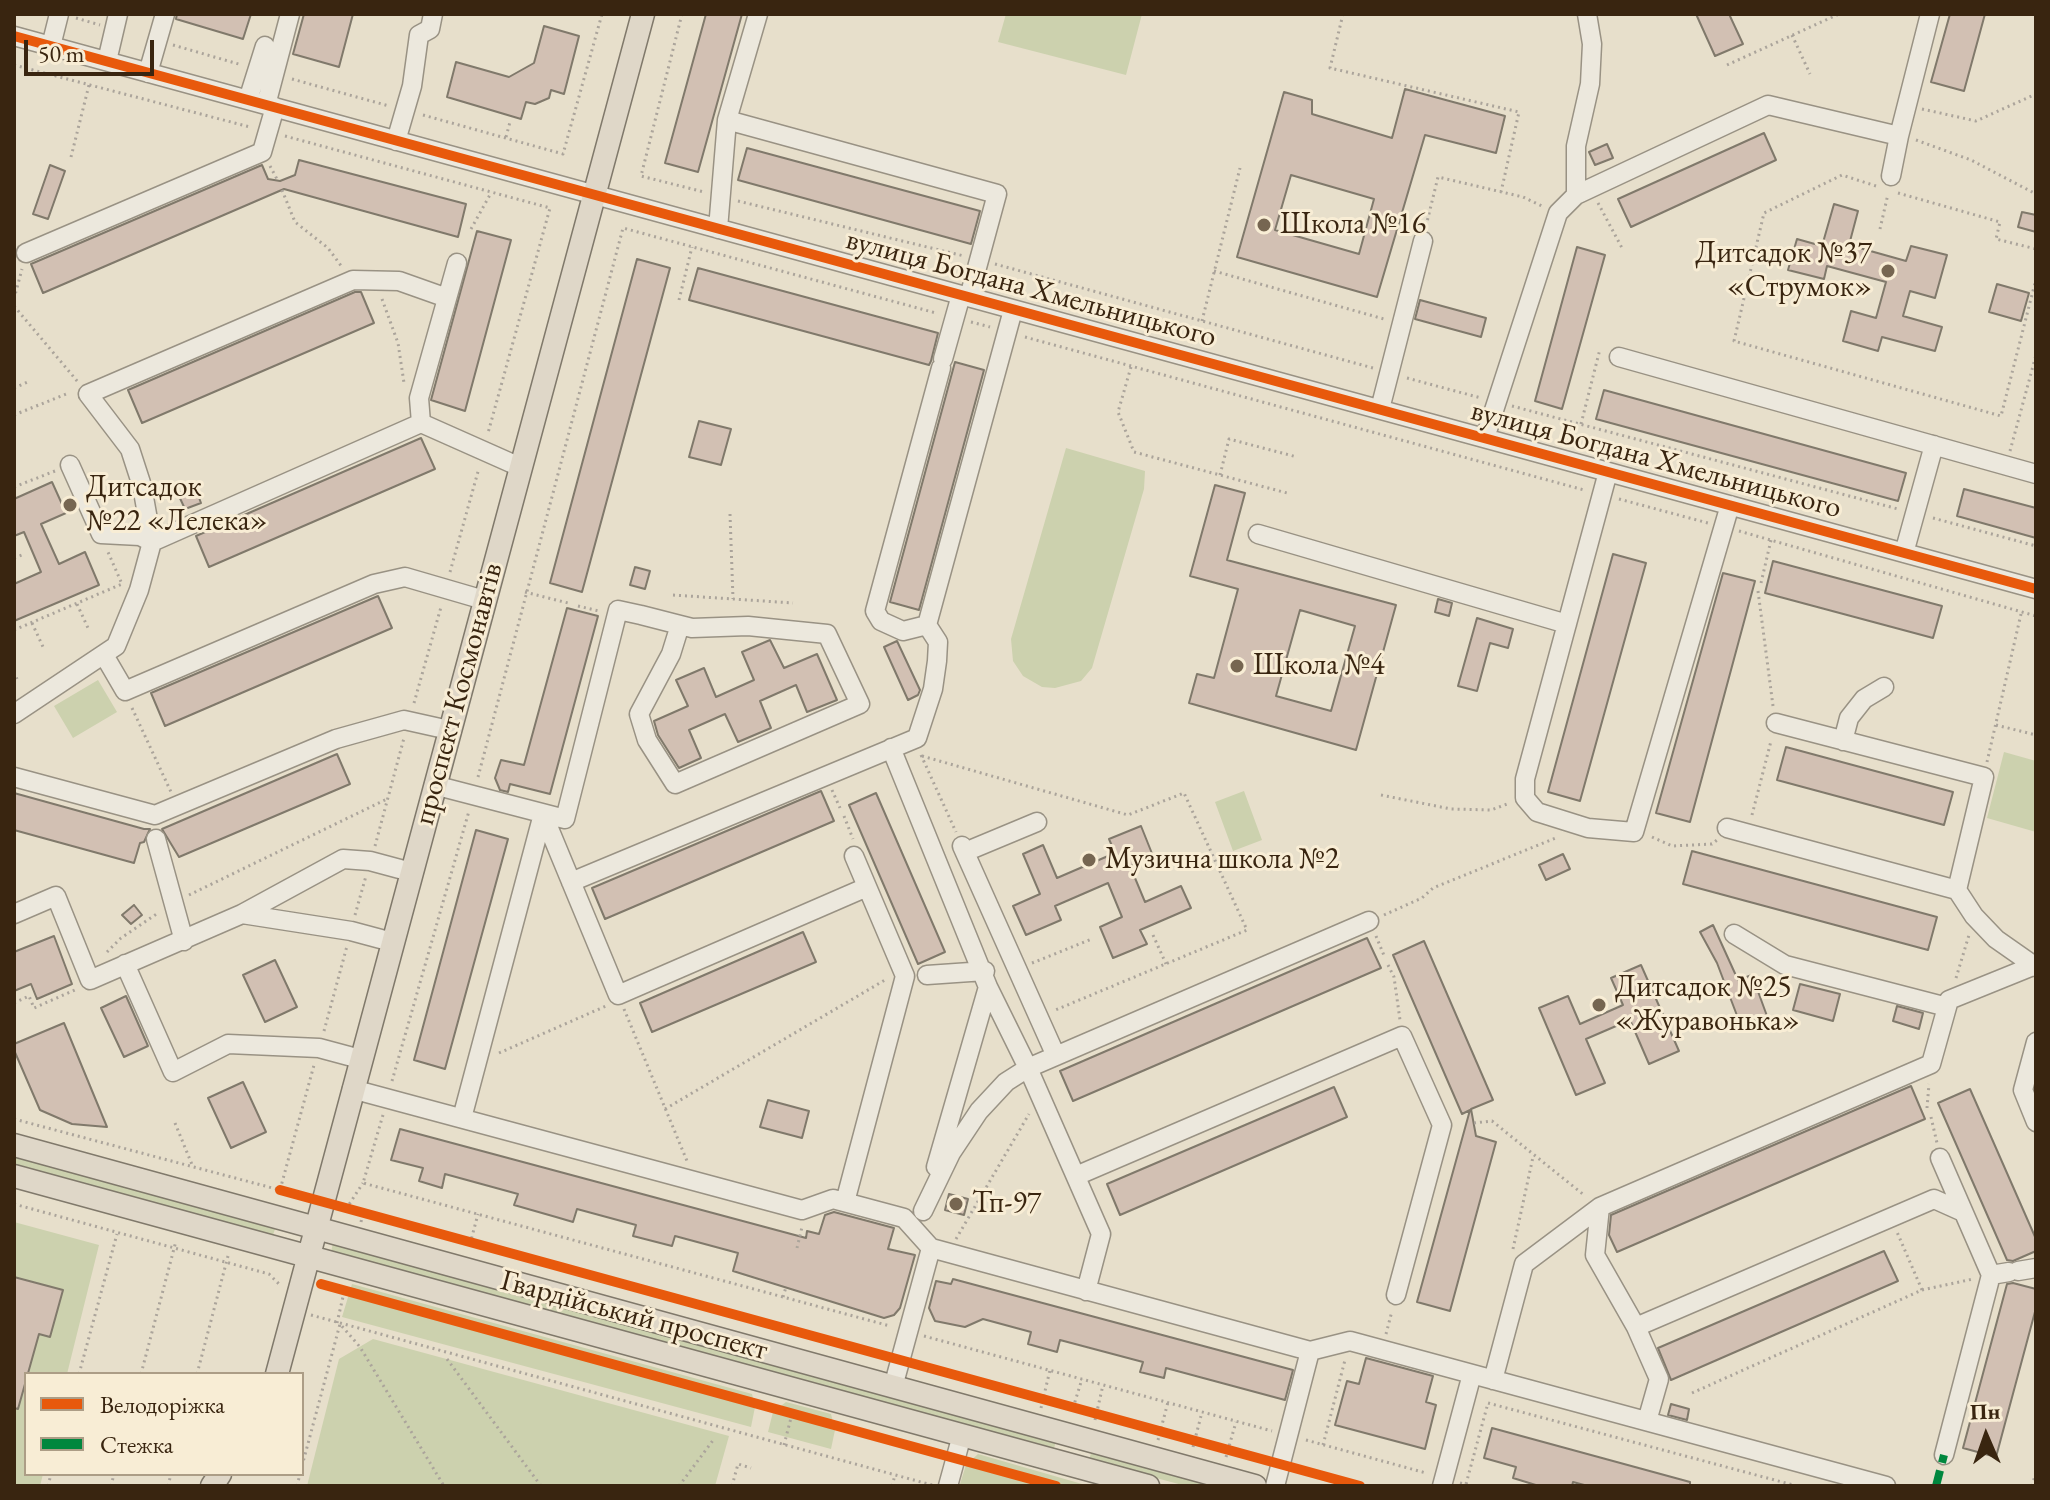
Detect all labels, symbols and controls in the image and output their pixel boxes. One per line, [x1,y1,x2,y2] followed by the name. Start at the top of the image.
[28,24,158,74] scale bar
[38,38,85,69] text: 50 m
[1280,207,1426,243] place label: Школа №16
[1255,216,1273,234] marker: Школа №16
[842,222,1220,356] street label: вулиця Богдана Хмельницького
[1695,236,1872,306] place label: Дитсадок №37 «Струмок»
[1879,262,1897,280] marker: Дитсадок №37 «Струмок»
[1467,393,1845,527] street label: вулиця Богдана Хмельницького
[86,470,268,540] place label: Дитсадок №22 «Лелека»
[61,496,79,514] marker: Дитсадок №22 «Лелека»
[407,559,511,829] street label: проспект Космонавтів
[1253,648,1385,684] place label: Школа №4
[1228,657,1246,675] marker: Школа №4
[1105,842,1339,878] place label: Музична школа №2
[1080,851,1098,869] marker: Музична школа №2
[1615,970,1800,1040] place label: Дитсадок №25 «Журавонька»
[1590,996,1608,1014] marker: Дитсадок №25 «Журавонька»
[972,1186,1041,1222] place label: Тп-97
[947,1195,965,1213] marker: Тп-97
[497,1263,771,1369] street label: Гвардійський проспект
[24,1372,304,1476] legend
[100,1389,225,1420] text: Велодоріжка
[1946,1396,2026,1476] north arrow
[1970,1396,2001,1427] text: Пн
[100,1429,173,1460] text: Стежка

